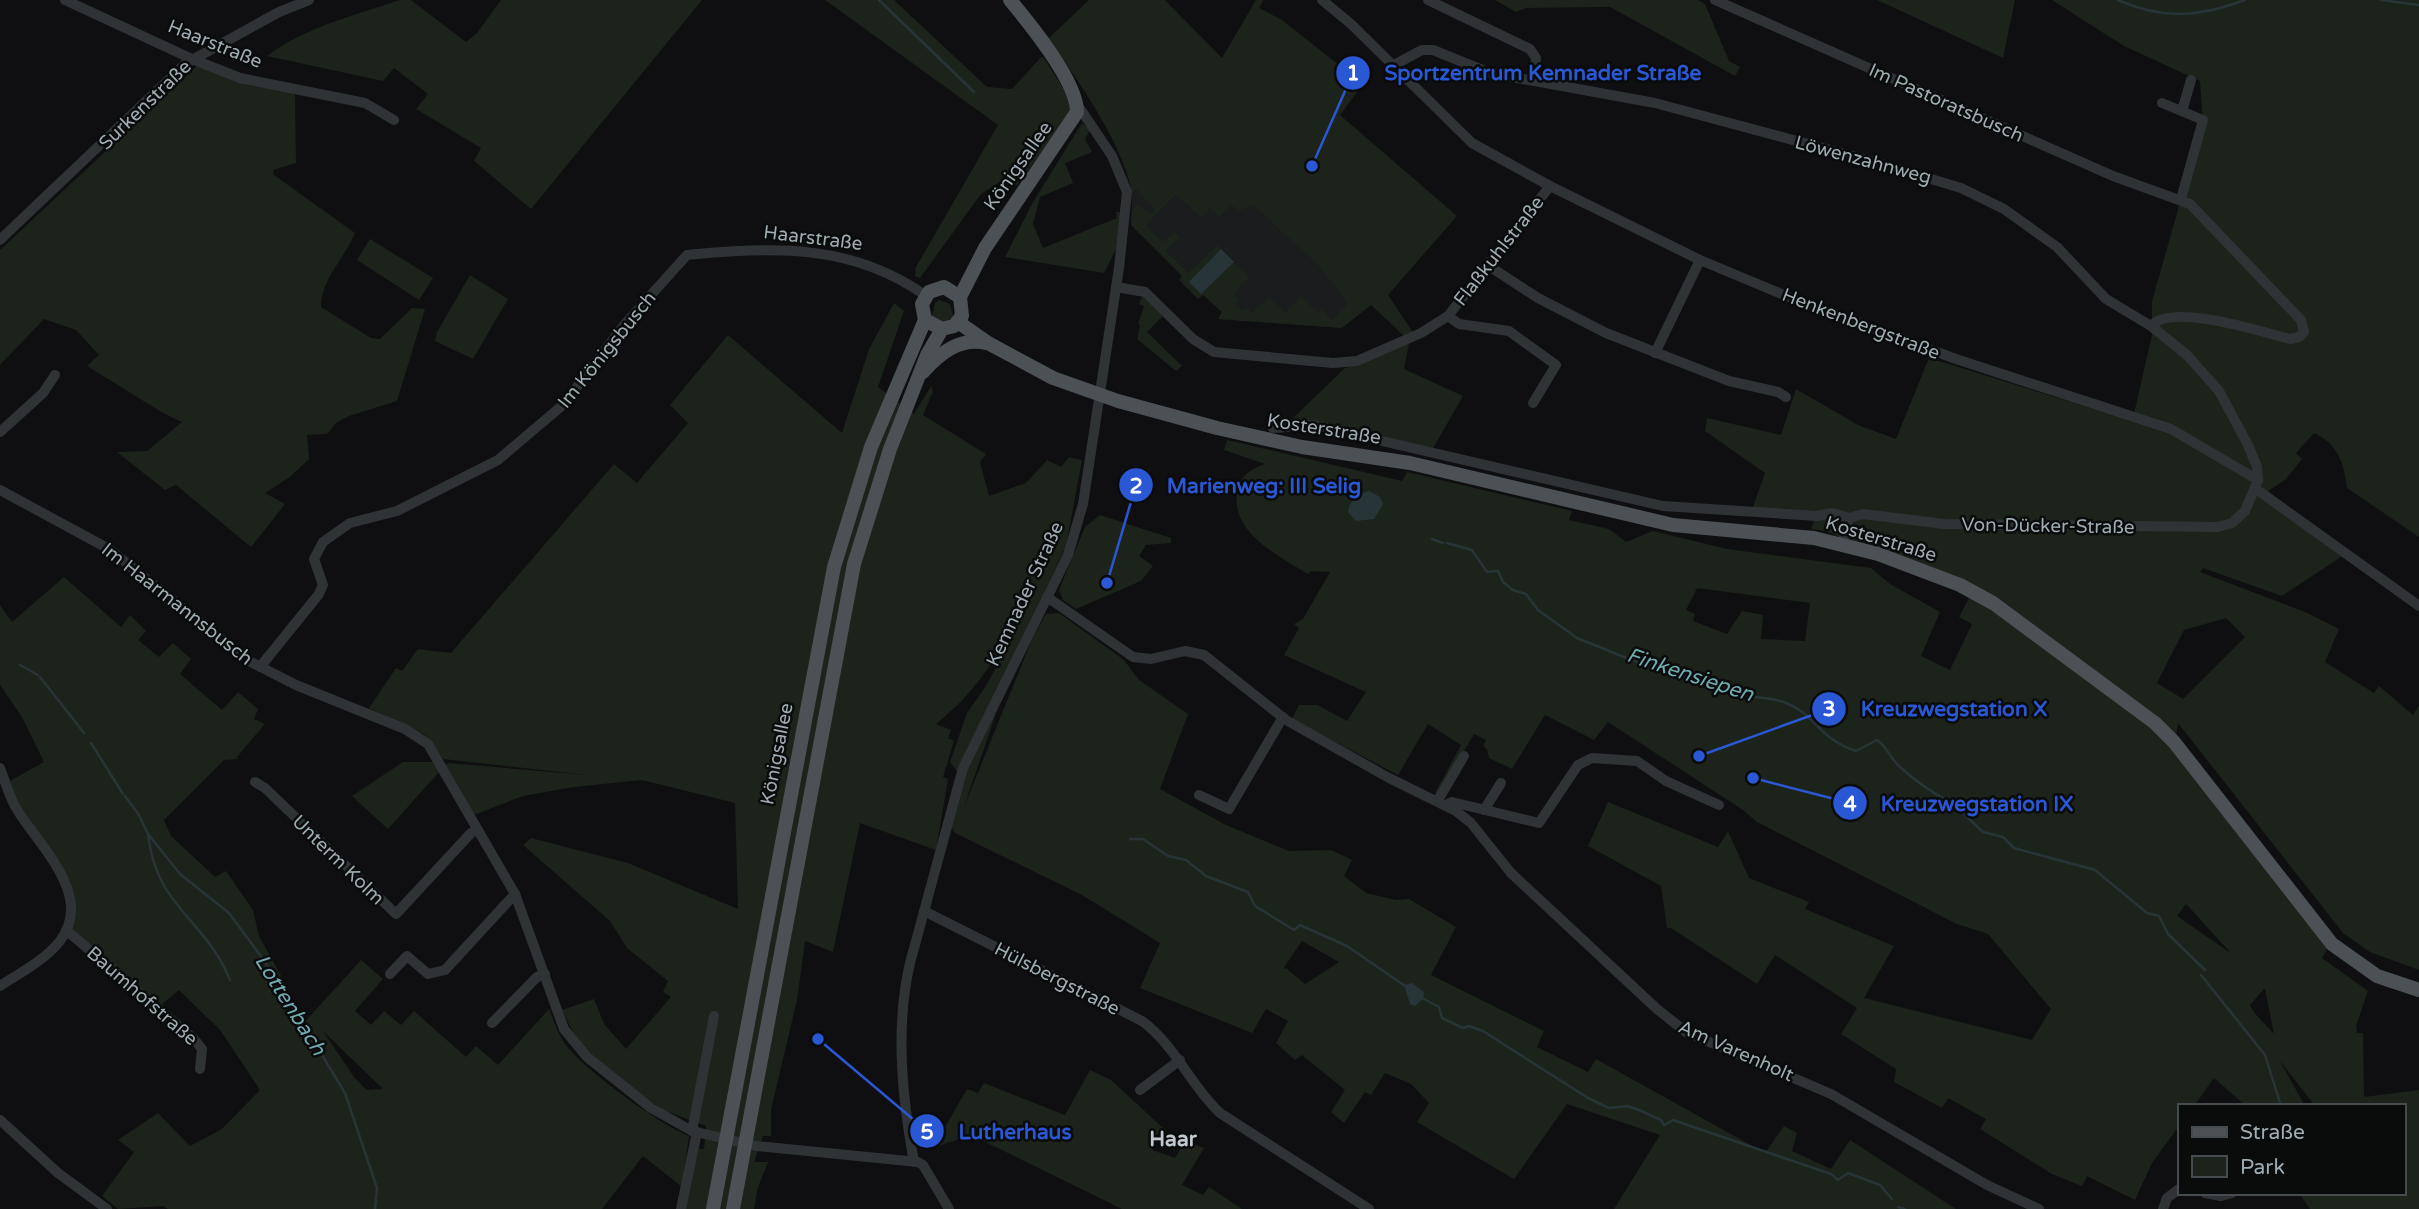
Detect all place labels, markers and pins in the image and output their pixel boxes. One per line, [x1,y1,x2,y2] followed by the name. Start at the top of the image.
[1336,52,1715,94] callout: Sportzentrum Kemnader Straße
[1118,464,1376,506] callout: Marienweg: III Selig
[1811,688,2061,730] callout: Kreuzwegstation X
[1832,782,2087,824] callout: Kreuzwegstation IX
[910,1110,1086,1152] callout: Lutherhaus

